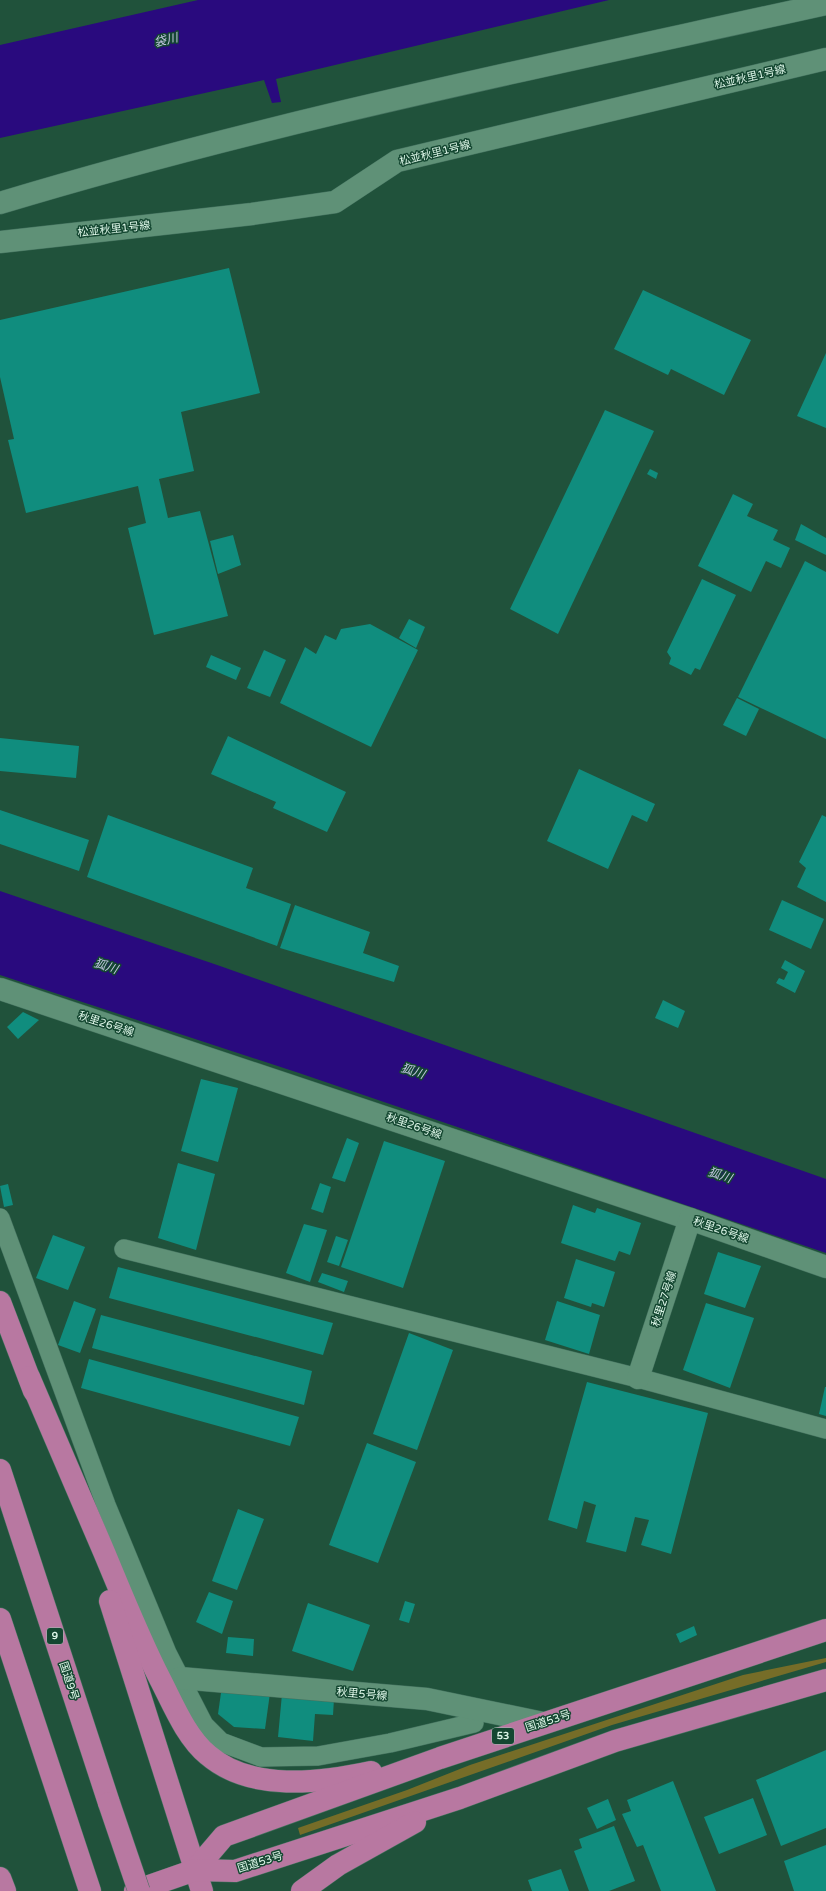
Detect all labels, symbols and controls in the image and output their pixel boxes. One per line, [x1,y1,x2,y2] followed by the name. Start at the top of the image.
[153,30,181,50] water label: 袋川
[713,62,787,92] street label: 松並秋里1号線
[398,138,472,168] street label: 松並秋里1号線
[77,219,151,239] street label: 松並秋里1号線
[92,955,122,977] water label: 狐川
[76,1009,136,1039] street label: 秋里26号線
[399,1060,429,1082] water label: 狐川
[385,1110,443,1142] street label: 秋里26号線
[706,1164,736,1186] water label: 狐川
[692,1214,750,1246] street label: 秋里26号線
[649,1269,679,1329] street label: 秋里27号線
[47,1628,63,1644] road number: 9
[57,1660,81,1702] street label: 国道9号
[336,1685,388,1703] street label: 秋里5号線
[524,1708,572,1734] street label: 国道53号
[492,1728,514,1744] road number: 53
[236,1849,284,1875] street label: 国道53号

